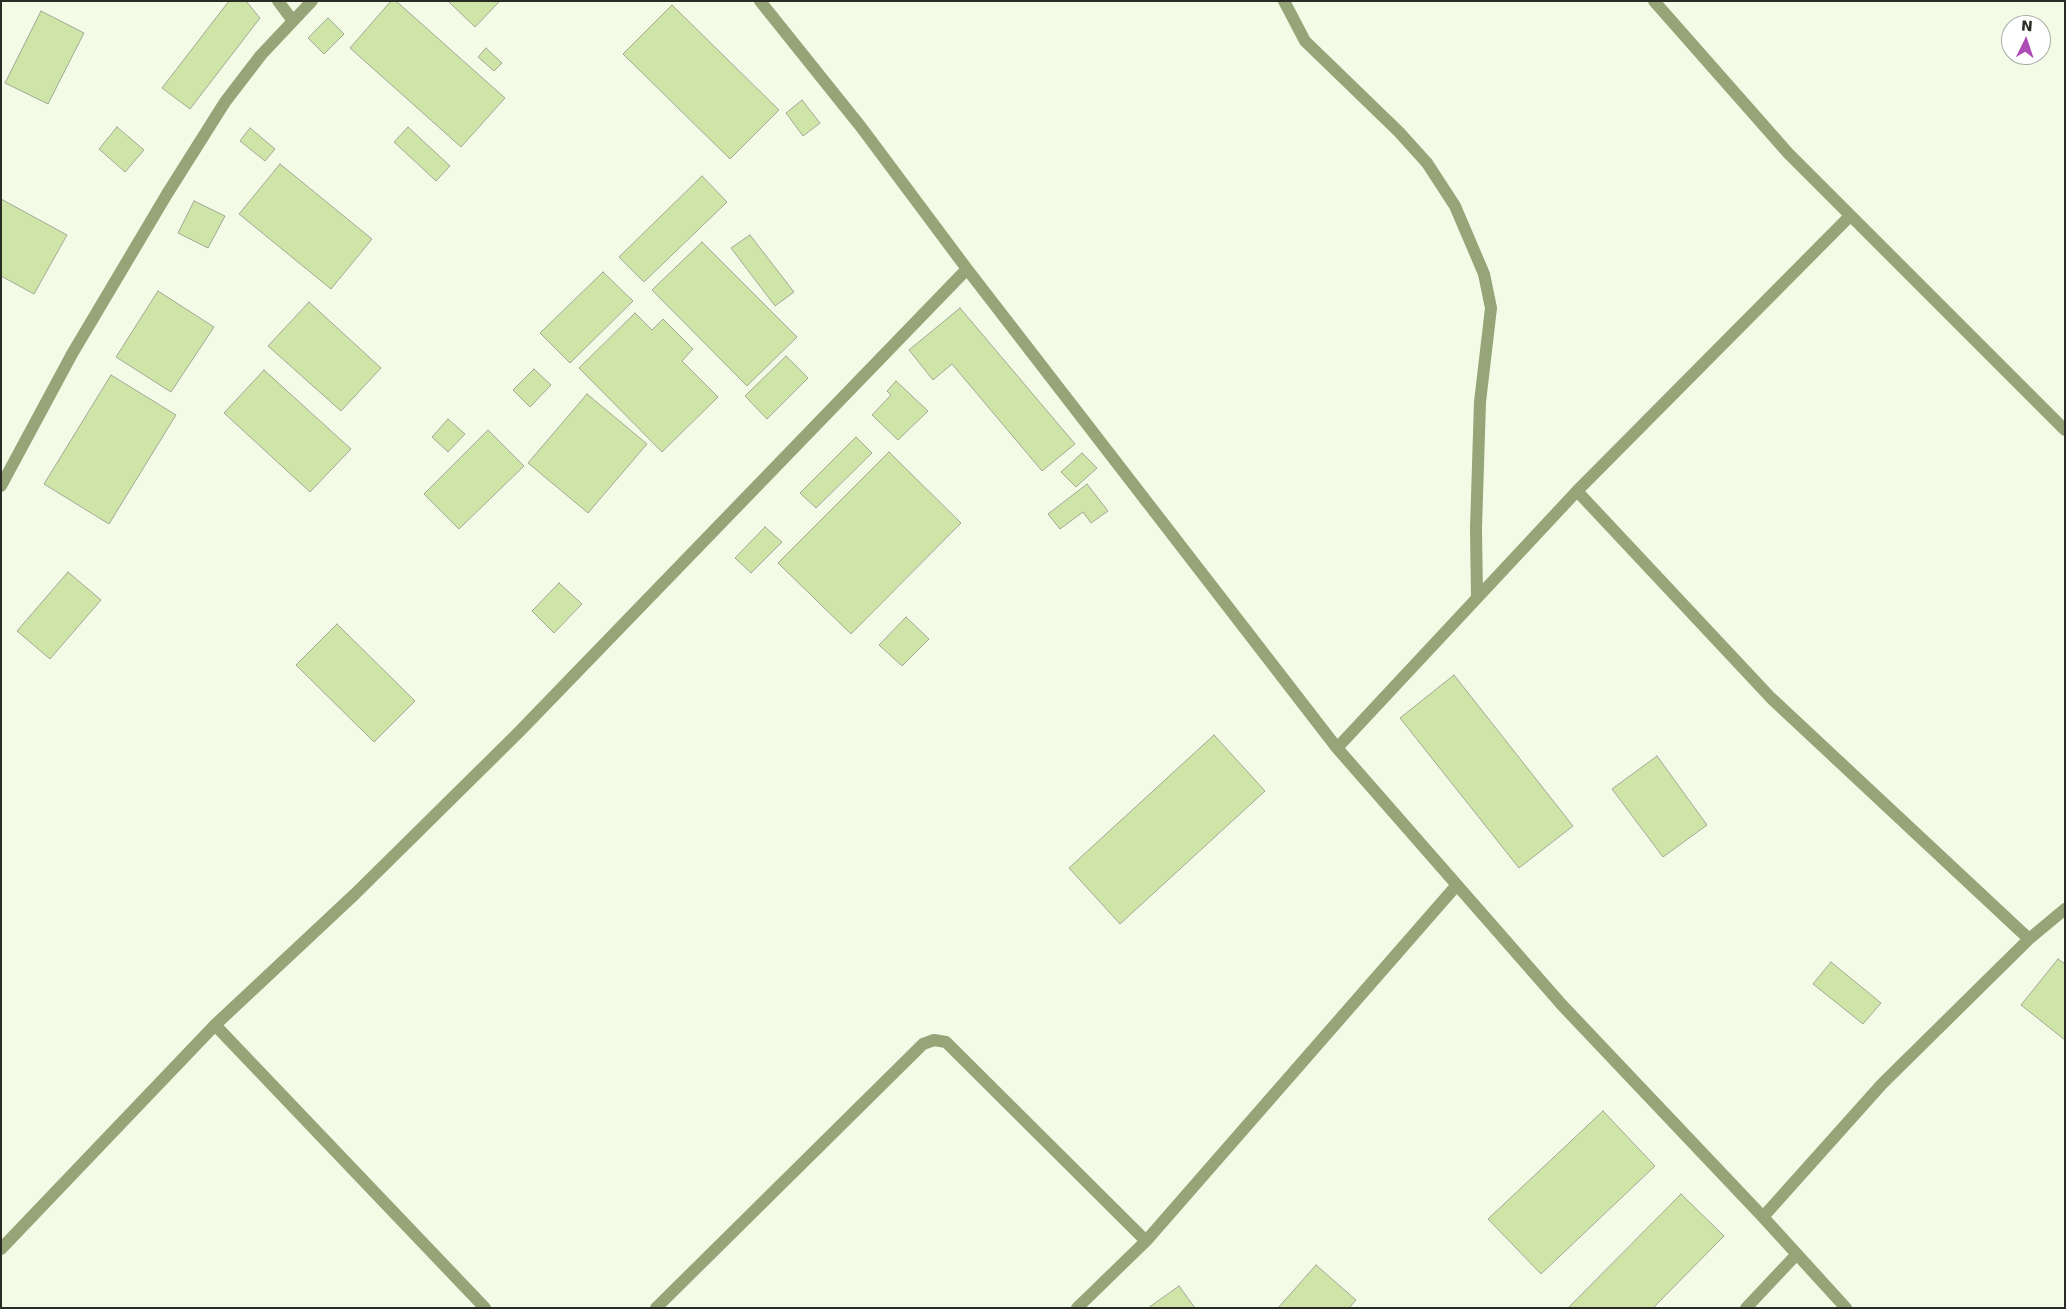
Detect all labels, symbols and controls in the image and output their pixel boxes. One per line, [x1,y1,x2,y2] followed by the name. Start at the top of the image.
[2001,15,2051,65] north arrow
[2021,18,2033,34] text: N

